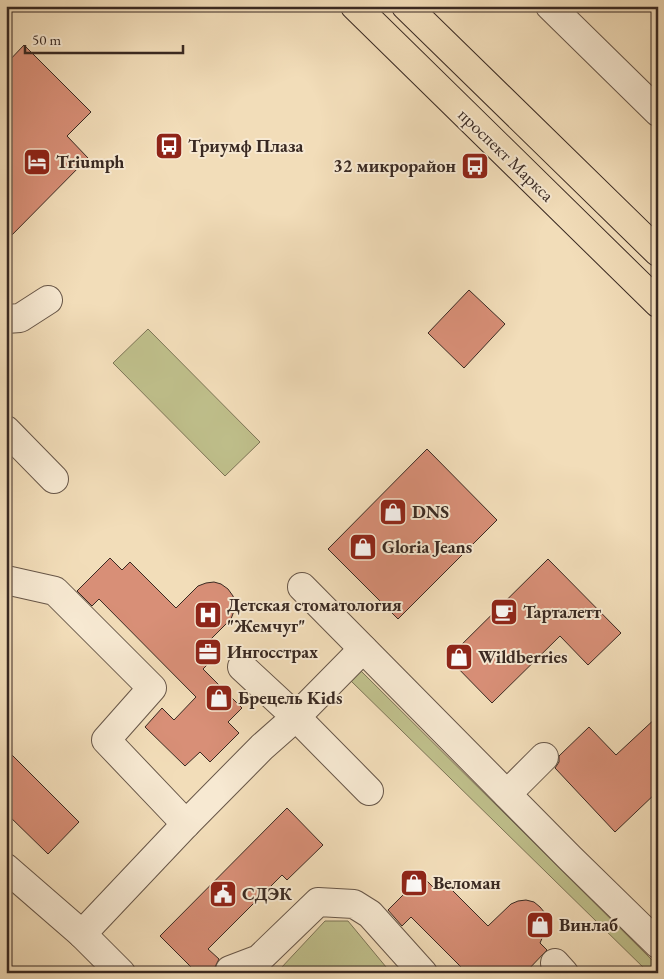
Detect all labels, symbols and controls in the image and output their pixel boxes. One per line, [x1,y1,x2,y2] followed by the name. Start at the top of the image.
[25,22,182,54] scale bar
[32,30,61,49] text: 50 m
[453,103,560,207] street label: проспект Маркса
[154,131,184,161] bus stop icon: Триумф Плаза
[188,134,303,157] place label: Триумф Плаза
[22,147,52,177] hotel icon: Triumph
[56,150,124,173] place label: Triumph
[460,151,490,181] bus stop icon: 32 микрорайон
[333,154,457,177] place label: 32 микрорайон
[378,497,408,527] shop icon: DNS
[412,500,449,523] place label: DNS
[348,532,378,562] shop icon: Gloria Jeans
[382,535,472,558] place label: Gloria Jeans
[227,593,402,637] place label: Детская стоматология "Жемчуг"
[489,597,519,627] cafe icon: Тарталетт
[193,600,223,630] hospital icon: Детская стоматология "Жемчуг"
[523,600,601,623] place label: Тарталетт
[193,637,223,667] office icon: Ингосстрах
[227,640,318,663] place label: Ингосстрах
[444,642,474,672] shop icon: Wildberries
[478,645,567,668] place label: Wildberries
[204,683,234,713] shop icon: Брецель Kids
[238,686,342,709] place label: Брецель Kids
[399,868,429,898] shop icon: Веломан
[433,871,501,894] place label: Веломан
[208,879,238,909] public building icon: СДЭК
[242,882,292,905] place label: СДЭК
[525,910,555,940] shop icon: Винлаб
[559,913,618,936] place label: Винлаб

